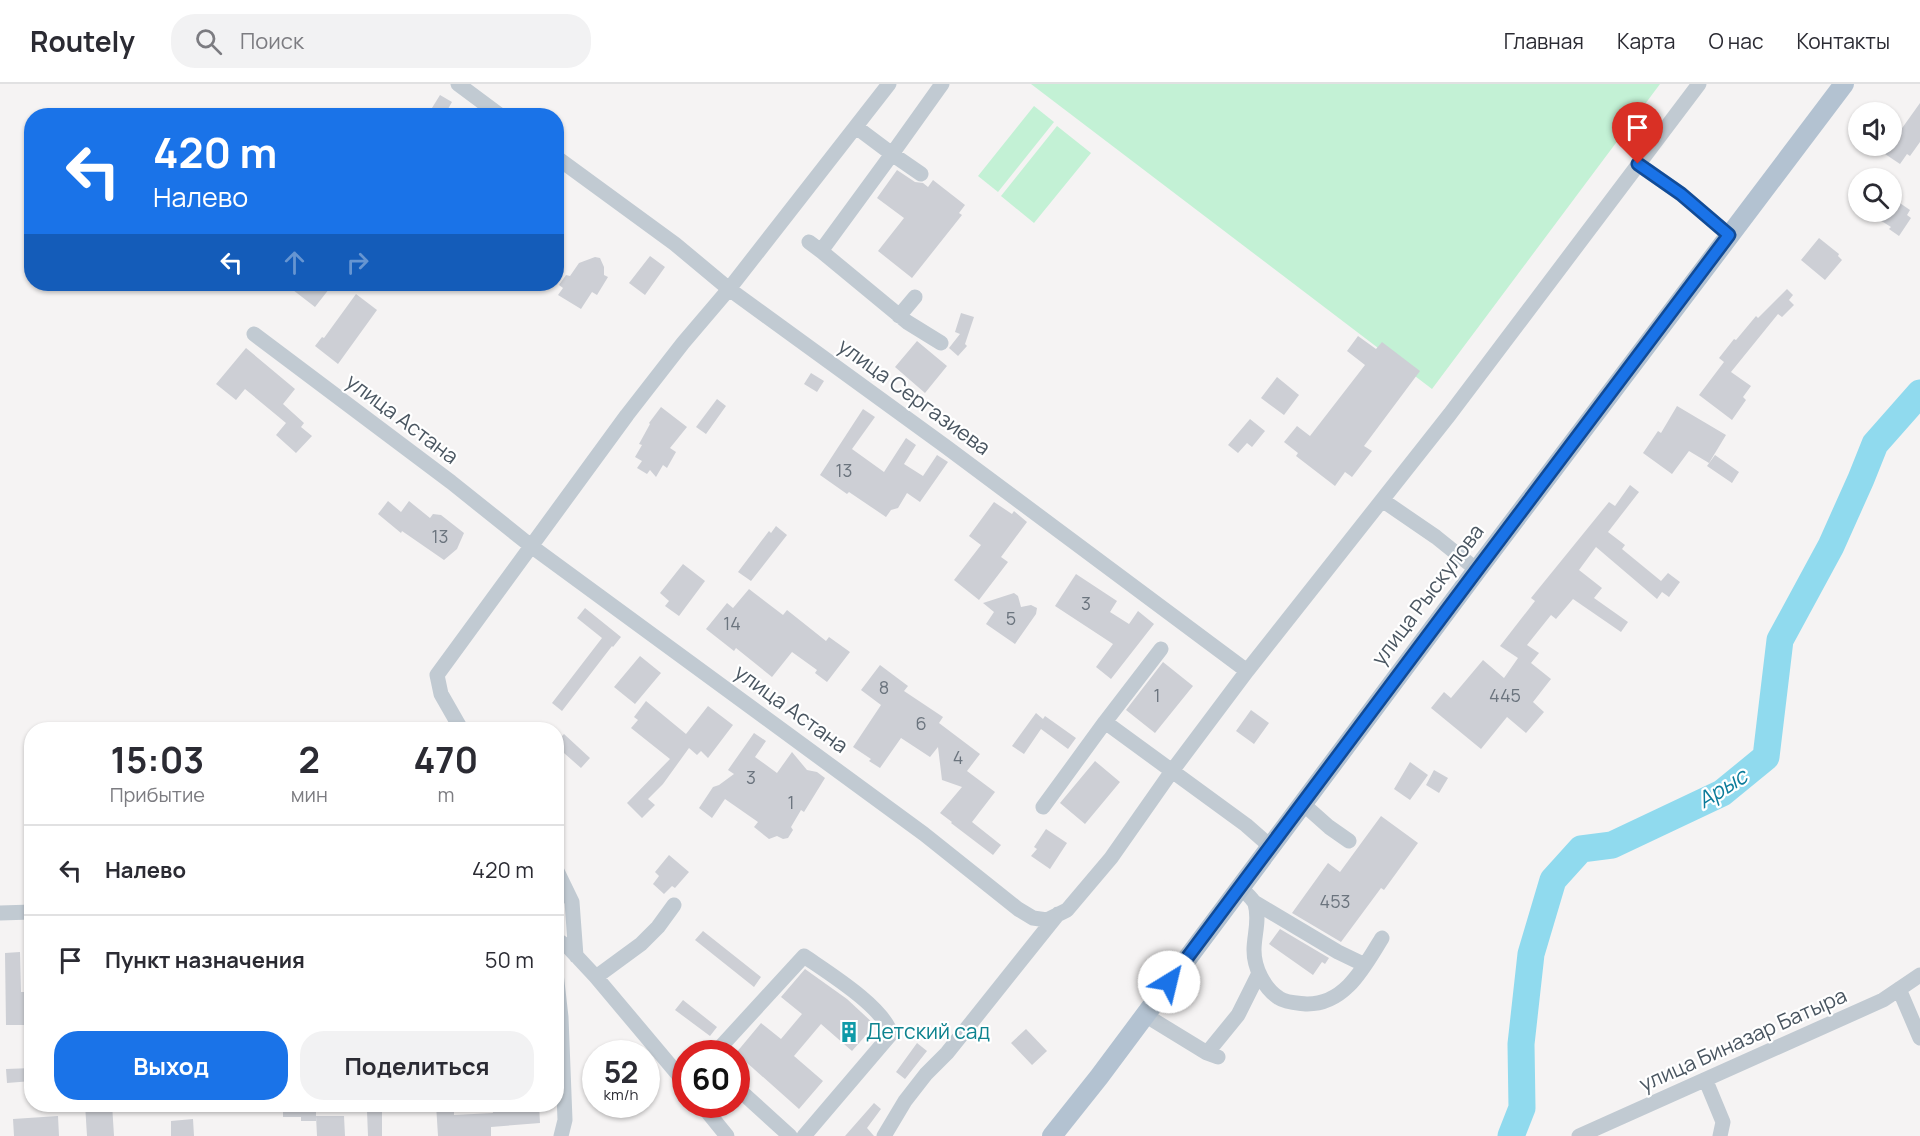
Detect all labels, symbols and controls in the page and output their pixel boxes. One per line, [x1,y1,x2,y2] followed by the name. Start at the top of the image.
[171,14,591,68] search box
[30,22,135,60] text: Routely
[192,25,225,58] icon: search
[240,26,304,56] text: Поиск
[1504,27,1584,55] text: Главная
[1617,27,1675,55] text: Карта
[1708,27,1764,55] text: О нас
[1797,27,1890,55] text: Контакты
[1612,102,1663,164] pin
[1848,102,1902,222] map controls
[1848,102,1902,156] button: sound
[1621,111,1654,144] icon: arrive
[153,123,277,181] text: 420 m
[54,132,132,210] icon: left
[1848,168,1902,222] button: search
[153,178,248,215] text: Налево
[215,246,248,279] icon: left
[278,246,311,279] icon: ahead
[341,246,374,279] icon: right
[833,331,996,461] street label: улица Сергазиева
[341,367,465,470] street label: улица Астана
[836,458,852,482] house number: 13
[1365,518,1490,671] street label: улица Рыскулова
[432,524,448,548] house number: 13
[1081,591,1091,615] house number: 3
[1006,606,1016,630] house number: 5
[723,611,741,635] house number: 14
[729,657,854,759] street label: улица Астана
[879,675,889,699] house number: 8
[1153,683,1161,707] house number: 1
[1489,683,1521,707] house number: 445
[915,711,927,735] house number: 6
[110,735,204,784] text: 15:03
[299,735,320,784] text: 2
[413,735,478,784] text: 470
[953,745,963,769] house number: 4
[1691,760,1754,815] water label: Арыс
[746,765,756,789] house number: 3
[110,781,205,808] text: Прибытие
[291,781,328,808] text: мин
[437,781,454,808] text: m
[787,790,795,814] house number: 1
[54,854,87,887] icon: left
[105,855,186,885] text: Налево
[472,855,534,885] text: 420 m
[1320,889,1350,913] house number: 453
[54,944,87,977] icon: arrive
[105,945,305,975] text: Пункт назначения
[485,945,534,975] text: 50 m
[1137,950,1201,1014] position arrow
[1634,981,1851,1097] street label: улица Биназар Батыра
[866,1017,990,1045] place label: Детский сад
[837,1020,861,1044] building icon: Детский сад
[54,1031,288,1100] button: Выход
[300,1031,534,1100] button: Поделиться
[672,1040,750,1118] speed limit sign: 60
[604,1051,638,1092] text: 52
[604,1084,638,1105] text: km/h

